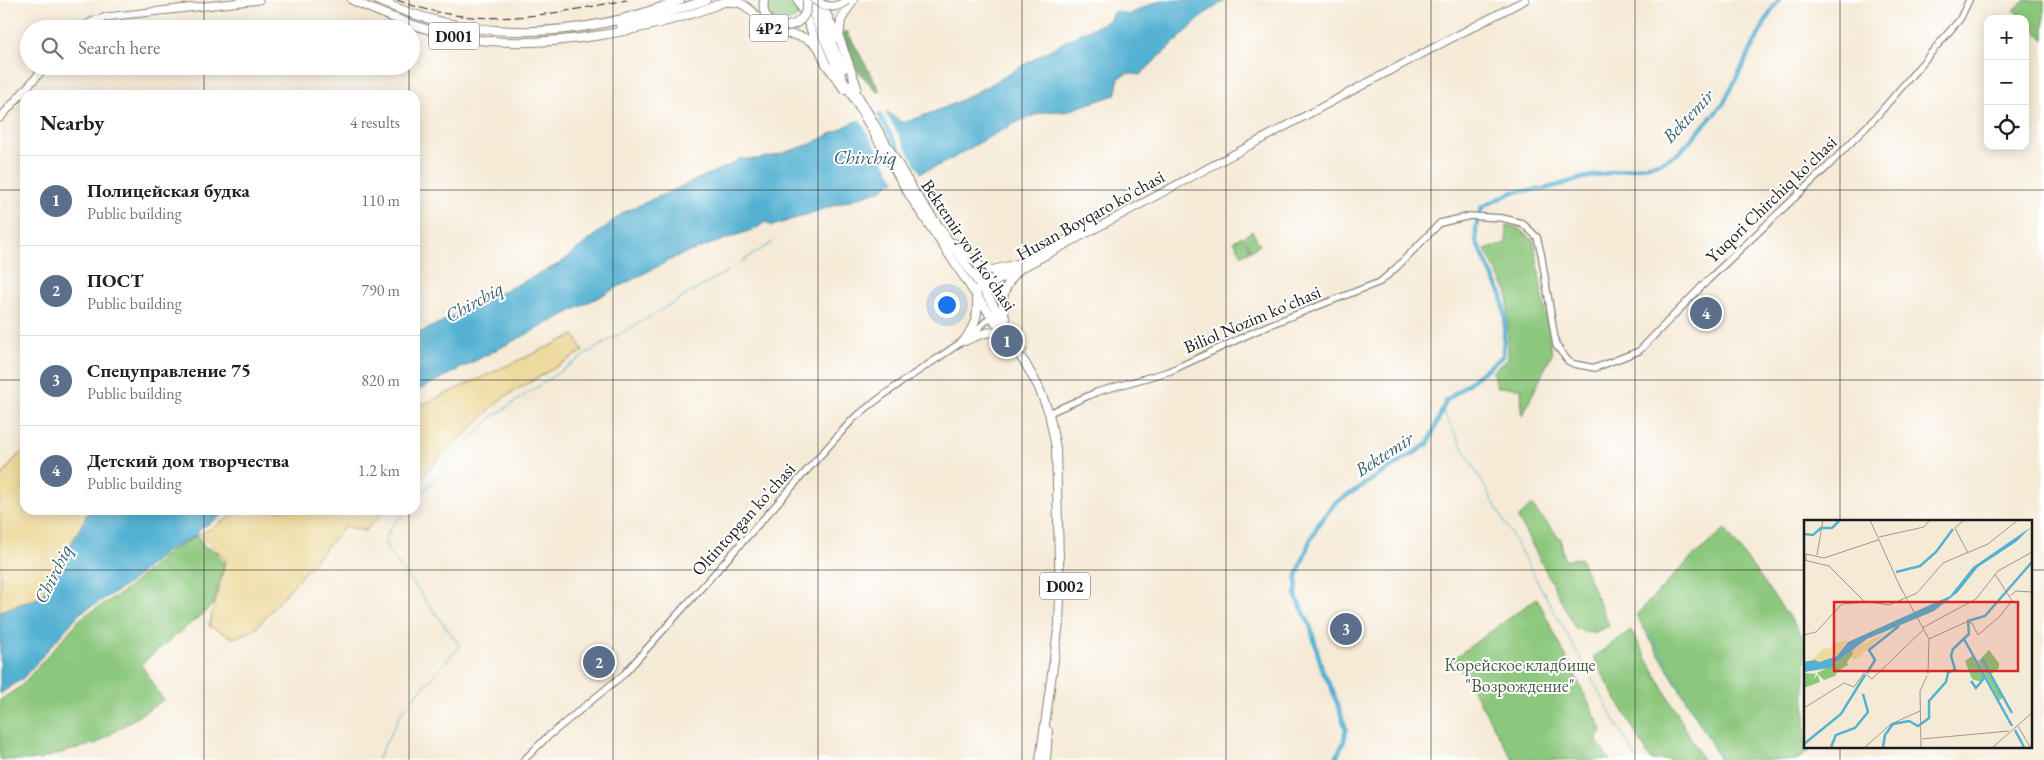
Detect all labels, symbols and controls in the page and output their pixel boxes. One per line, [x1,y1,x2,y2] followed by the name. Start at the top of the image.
[750,14,788,42] road number: 4P2
[1984,15,2029,150] map controls
[1984,15,2029,60] button: +
[20,20,420,75] search box
[429,22,479,50] road number: D001
[38,34,66,62] icon: search
[78,35,160,60] text: Search here
[1984,60,2029,105] button: −
[1656,83,1720,149] water label: Bektemir
[1984,105,2029,150] button: locate
[40,109,104,136] text: Nearby
[350,112,400,133] text: 4 results
[1701,130,1842,268] street label: Yuqori Chirchiq ko'chasi
[834,145,896,171] water label: Chirchiq
[1012,164,1169,265] street label: Husan Boyqaro ko'chasi
[916,175,1022,316] street label: Bektemir yo'li ko'chasi
[87,178,250,203] text: Полицейская будка
[52,190,60,211] text: 1
[361,190,400,211] text: 110 m
[87,203,182,224] text: Public building
[87,268,144,293] text: ПОСТ
[440,276,508,329] water label: Chirchiq
[1180,279,1325,358] street label: Biliol Nozim ko'chasi
[52,280,60,301] text: 2
[361,280,400,301] text: 790 m
[934,292,960,318] your location
[87,293,182,314] text: Public building
[1690,294,1722,332] pin: 4
[991,322,1023,360] pin: 1
[87,358,251,383] text: Спецуправление 75
[52,370,60,391] text: 3
[361,370,400,391] text: 820 m
[87,383,182,404] text: Public building
[1349,425,1419,483] water label: Bektemir
[87,448,289,473] text: Детcкий дом творчества
[686,457,800,580] street label: Oltintopgan ko'chasi
[52,460,60,481] text: 4
[358,460,400,481] text: 1.2 km
[87,473,182,494] text: Public building
[1804,520,2032,748] inset map
[28,540,79,608] water label: Chirchiq
[1040,572,1090,600] road number: D002
[1330,610,1362,648] pin: 3
[583,643,615,681] pin: 2
[1444,653,1596,697] park label: Корейское кладбище "Возрождение"

